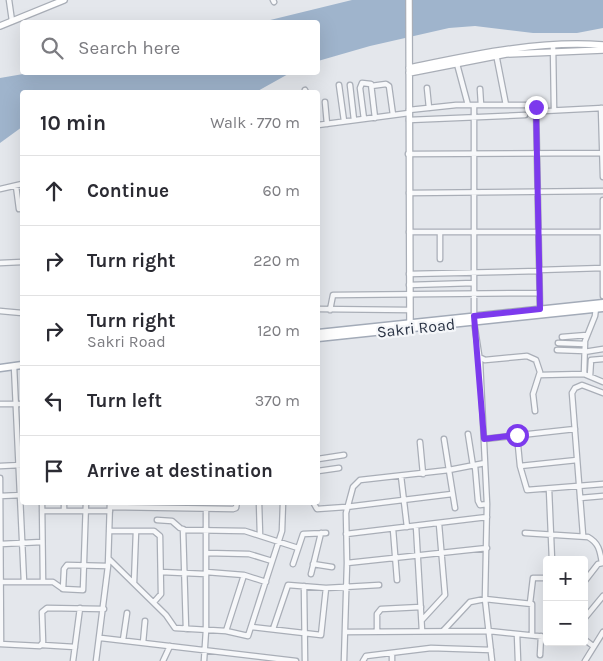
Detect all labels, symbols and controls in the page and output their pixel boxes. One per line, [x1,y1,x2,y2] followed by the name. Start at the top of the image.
[20,20,320,75] search box
[38,34,66,62] icon: search
[78,37,180,59] text: Search here
[525,96,548,119] route end
[40,111,106,135] text: 10 min
[210,113,300,132] text: Walk · 770 m
[40,177,68,205] icon: ahead
[87,180,169,202] text: Continue
[263,181,300,200] text: 60 m
[40,247,68,275] icon: right
[87,250,176,272] text: Turn right
[253,251,300,270] text: 220 m
[87,310,176,332] text: Turn right
[376,314,456,342] street label: Sakri Road
[40,317,68,345] icon: right
[257,321,300,340] text: 120 m
[87,332,166,351] text: Sakri Road
[40,387,68,415] icon: left
[87,390,162,412] text: Turn left
[255,391,300,410] text: 370 m
[506,424,529,447] route start
[40,457,68,485] icon: arrive
[87,460,273,482] text: Arrive at destination
[543,556,588,646] map controls
[543,556,588,601] button: +
[543,601,588,646] button: −

